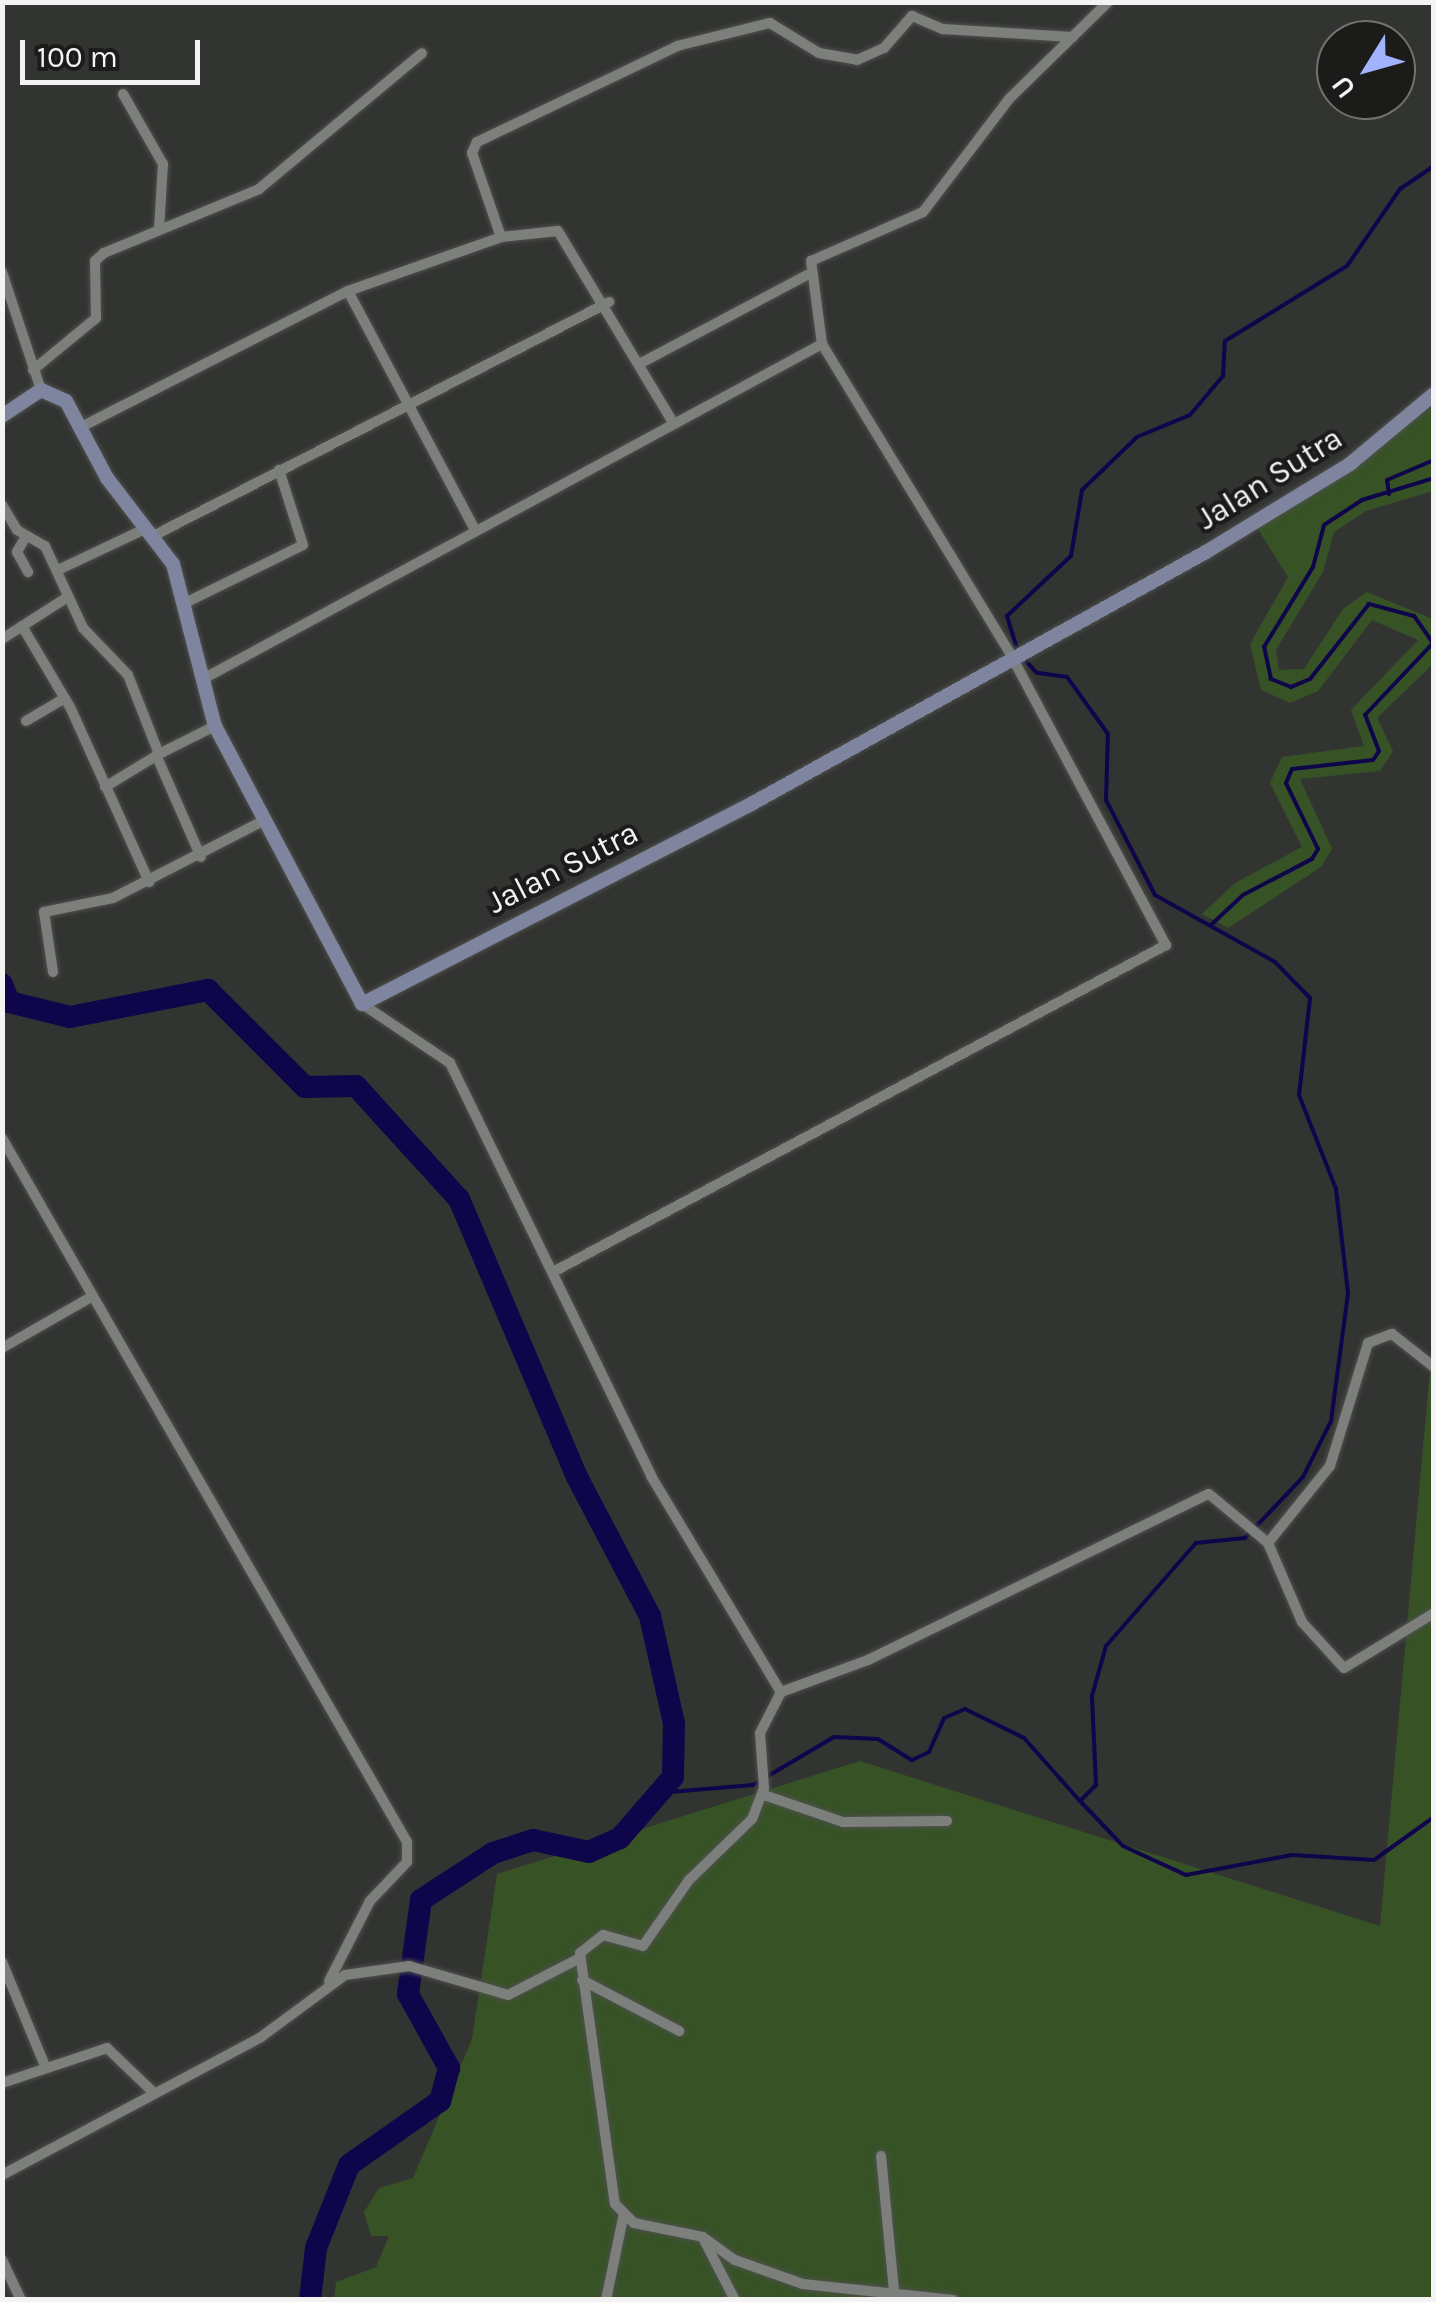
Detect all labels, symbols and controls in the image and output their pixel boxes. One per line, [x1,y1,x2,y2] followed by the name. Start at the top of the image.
[25,20,205,82] scale bar
[1316,20,1416,120] north arrow
[37,39,118,75] text: 100 m
[1324,70,1362,105] text: U
[1190,419,1350,539] street label: Jalan Sutra
[481,814,645,922] street label: Jalan Sutra

